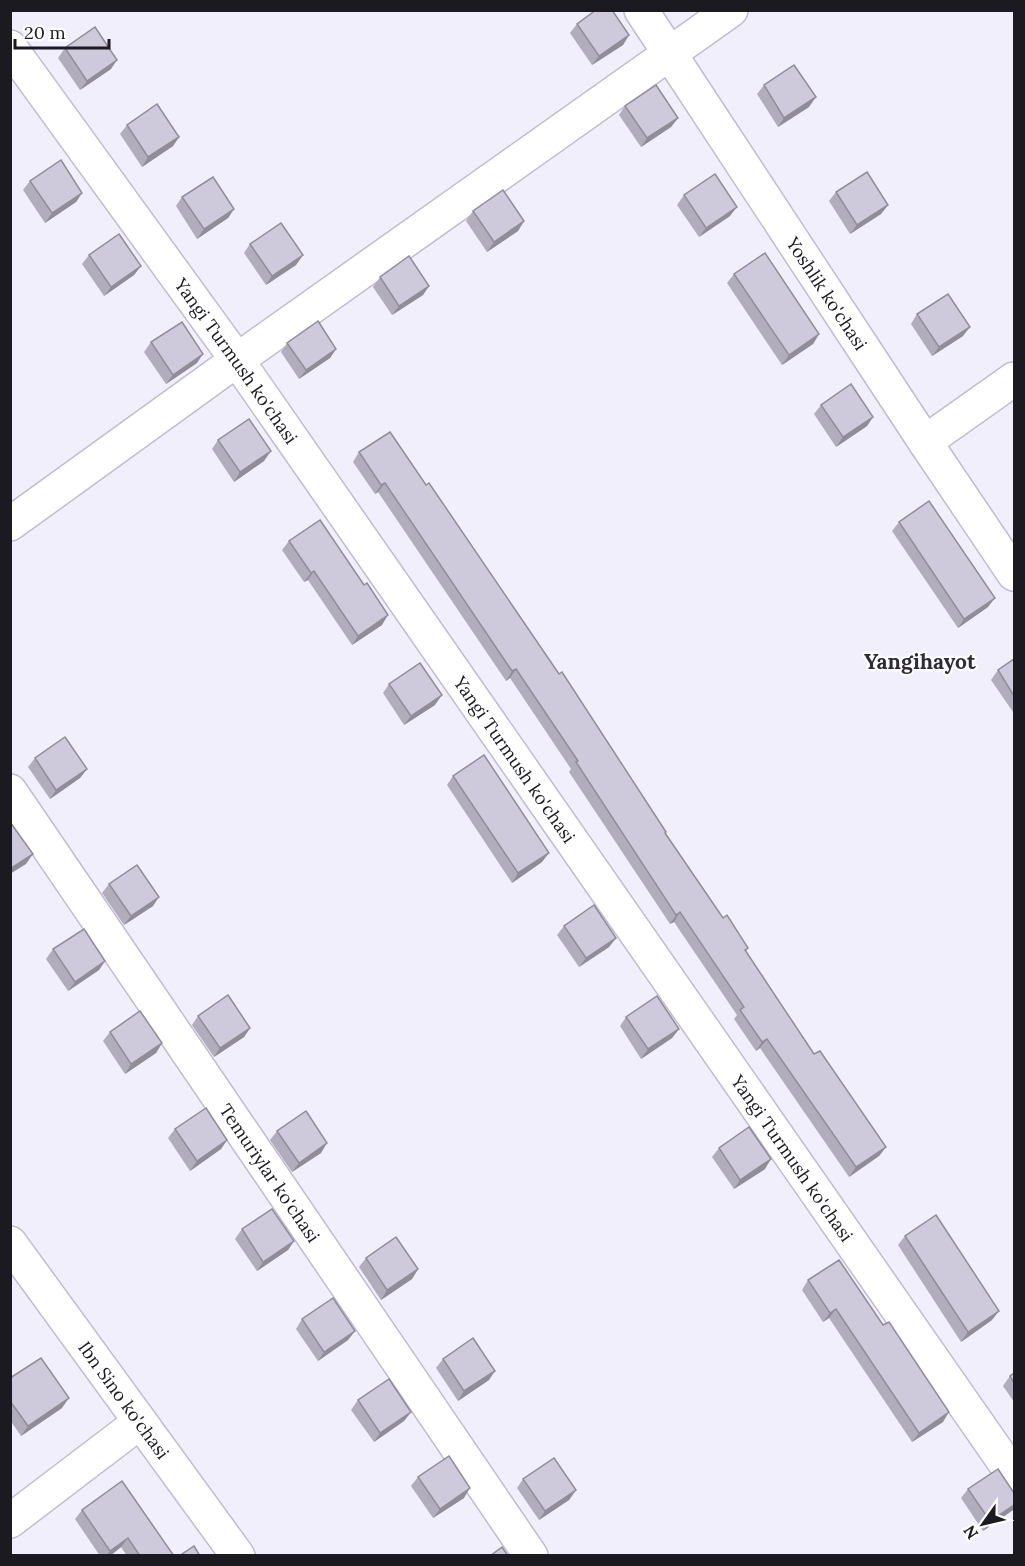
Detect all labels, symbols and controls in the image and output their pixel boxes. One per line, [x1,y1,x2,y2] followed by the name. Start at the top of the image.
[15,12,110,50] scale bar
[24,21,66,44] text: 20 m
[781,232,873,354] street label: Yoshlik ko'chasi
[169,273,303,448] street label: Yangi Turmush ko'chasi
[864,648,976,675] district label: Yangihayot
[448,671,581,847] street label: Yangi Turmush ko'chasi
[726,1069,859,1246] street label: Yangi Turmush ko'chasi
[215,1099,325,1247] street label: Temuriylar ko'chasi
[74,1336,175,1463] street label: Ibn Sino ko'chasi
[953,1494,1013,1554] north arrow
[959,1522,982,1543] text: N

